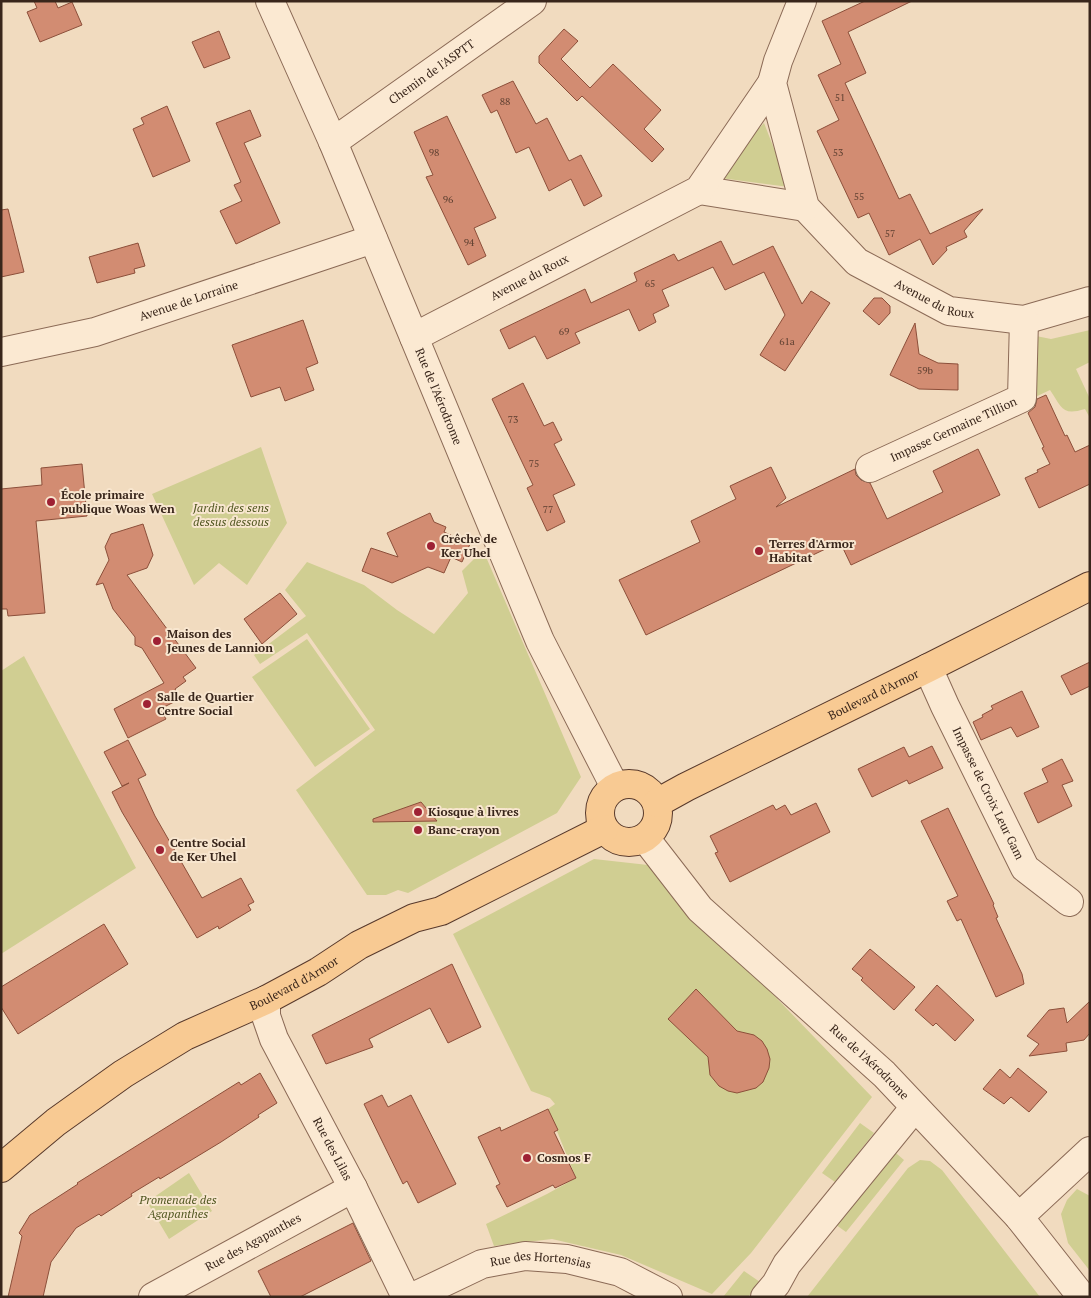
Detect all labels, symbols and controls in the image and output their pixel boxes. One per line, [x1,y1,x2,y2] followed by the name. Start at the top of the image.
[385,36,478,107] street label: Chemin de l'ASPTT
[835,91,845,104] house number: 51
[500,95,510,108] house number: 88
[429,146,439,159] house number: 98
[833,146,843,159] house number: 53
[854,190,864,203] house number: 55
[443,193,454,206] house number: 96
[885,227,895,240] house number: 57
[464,236,475,249] house number: 94
[488,250,572,303] street label: Avenue du Roux
[892,275,976,321] street label: Avenue du Roux
[137,277,240,324] street label: Avenue de Lorraine
[645,277,655,290] house number: 65
[559,325,569,338] house number: 69
[779,335,795,348] house number: 61a
[412,346,466,447] street label: Rue de l'Aérodrome
[917,364,934,377] house number: 59b
[888,393,1019,465] street label: Impasse Germaine Tillion
[508,413,518,426] house number: 73
[529,457,539,470] house number: 75
[61,487,175,516] place label: École primaire publique Woas Wen
[45,496,57,508] marker: École primaire publique Woas Wen
[192,500,269,529] park label: Jardin des sens dessus dessous
[543,503,553,516] house number: 77
[441,531,498,560] place label: Crêche de Ker Uhel
[769,536,855,565] place label: Terres d'Armor Habitat
[425,540,437,552] marker: Crêche de Ker Uhel
[753,545,765,557] marker: Terres d'Armor Habitat
[167,626,273,655] place label: Maison des Jeunes de Lannion
[151,635,163,647] marker: Maison des Jeunes de Lannion
[825,666,921,723] street label: Boulevard d'Armor
[157,689,254,718] place label: Salle de Quartier Centre Social
[141,698,153,710] marker: Salle de Quartier Centre Social
[950,724,1028,862] street label: Impasse de Croix Leur Gam
[428,804,519,819] place label: Kiosque à livres
[412,806,424,818] marker: Kiosque à livres
[428,822,500,837] place label: Banc-crayon
[412,824,424,836] marker: Banc-crayon
[170,835,246,864] place label: Centre Social de Ker Uhel
[154,844,166,856] marker: Centre Social de Ker Uhel
[247,952,341,1013] street label: Boulevard d'Armor
[827,1021,912,1103] street label: Rue de l'Aérodrome
[310,1115,356,1183] street label: Rue des Lilas
[537,1150,591,1165] place label: Cosmos F
[521,1152,533,1164] marker: Cosmos F
[138,1192,217,1221] park label: Promenade des Agapanthes
[202,1210,303,1274] street label: Rue des Agapanthes
[489,1248,593,1272] street label: Rue des Hortensias

